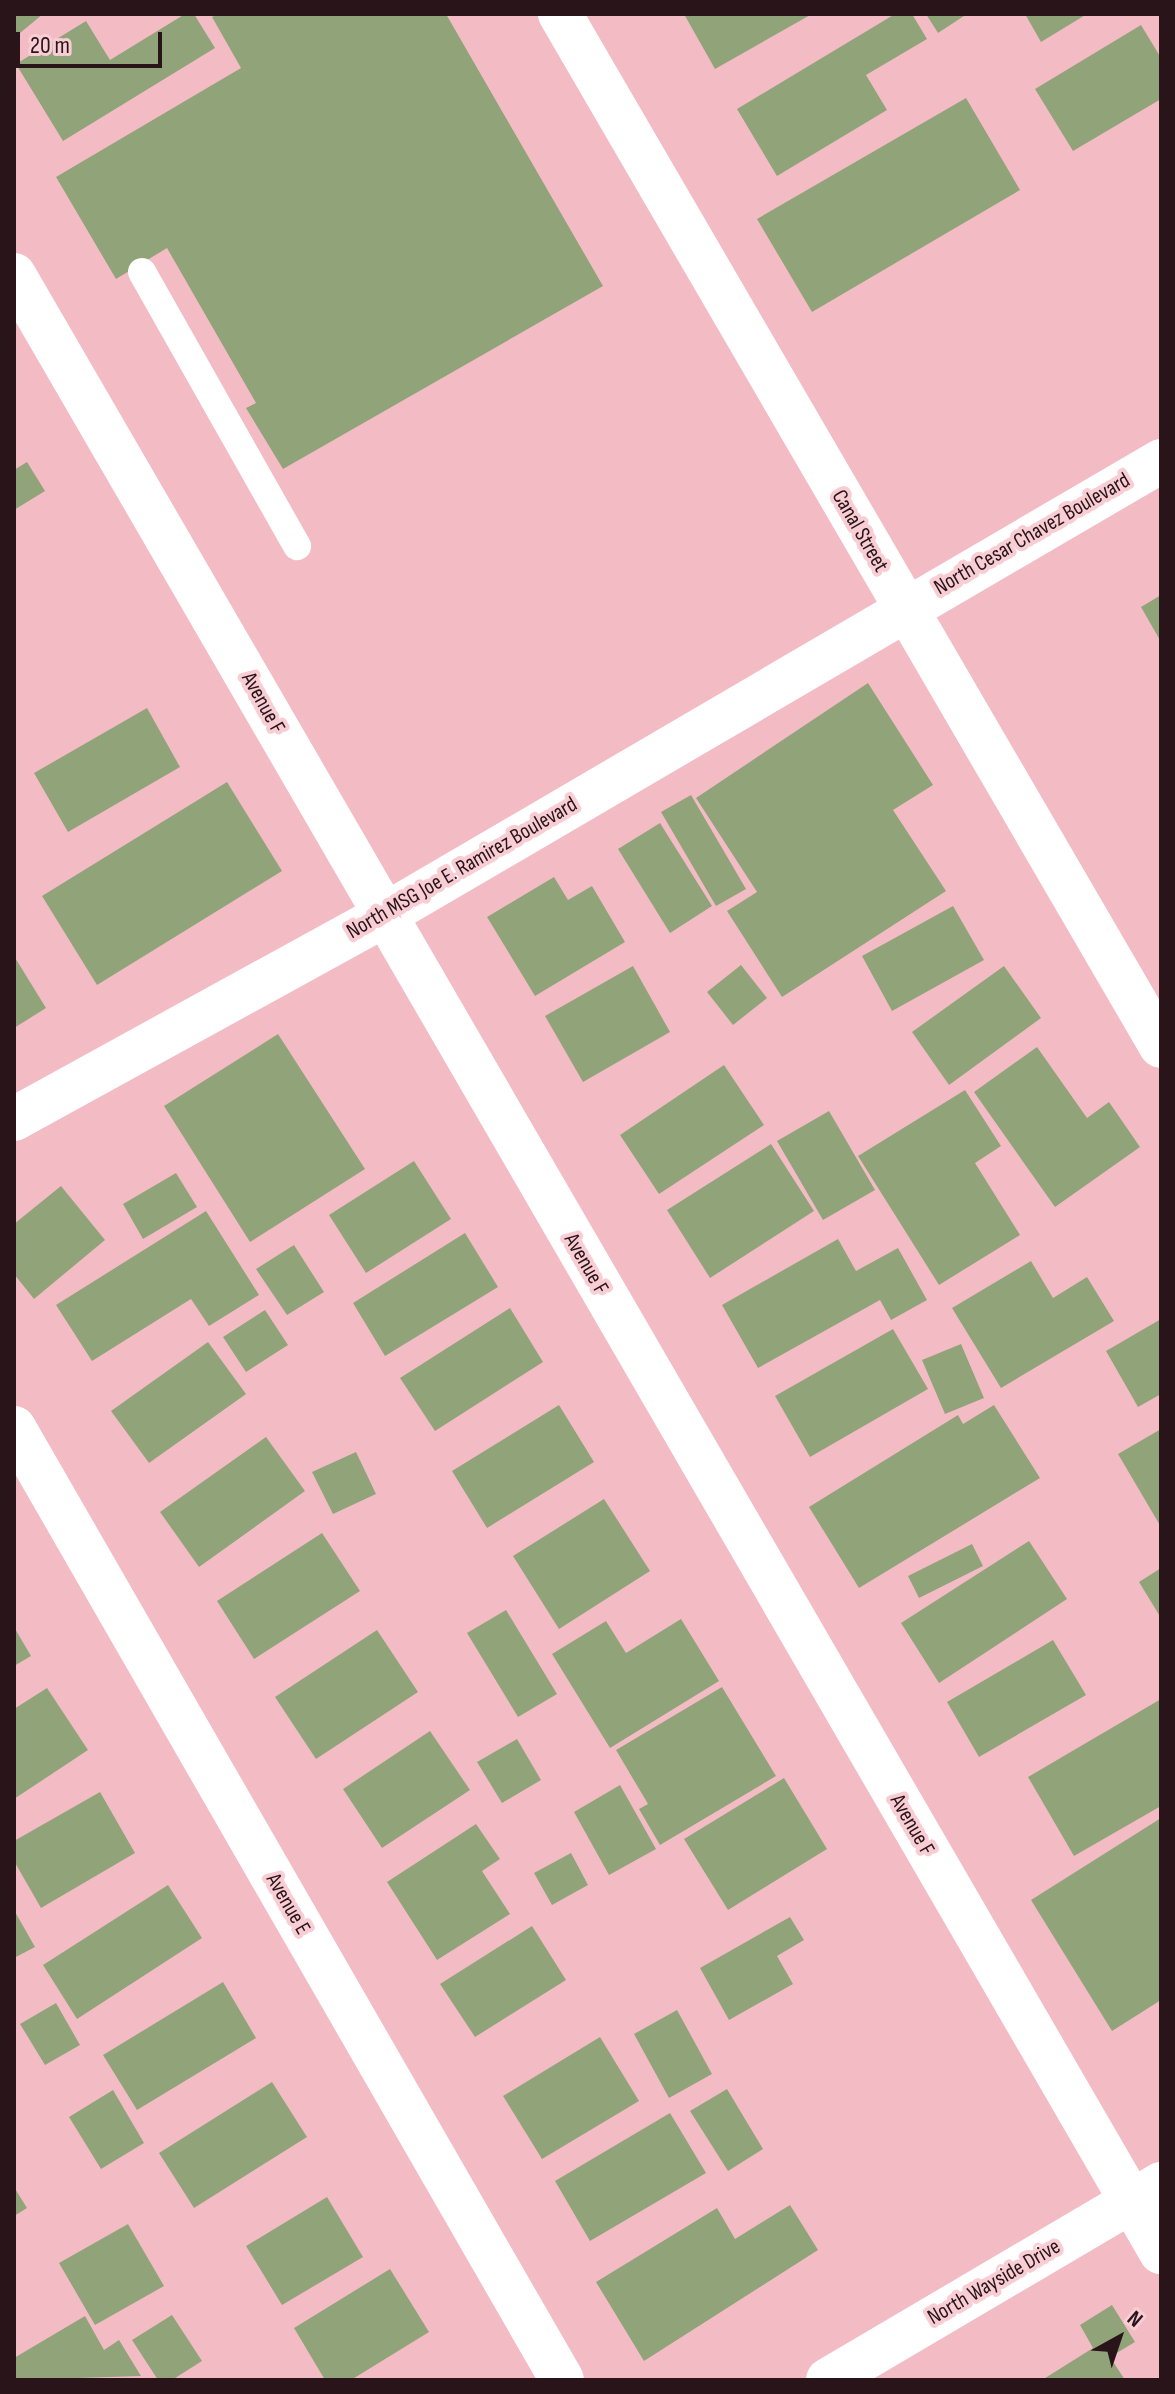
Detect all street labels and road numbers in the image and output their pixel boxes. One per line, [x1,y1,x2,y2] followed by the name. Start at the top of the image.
[929,467,1135,601] street label: North Cesar Chavez Boulevard
[826,485,894,577] street label: Canal Street
[235,668,291,738] street label: Avenue F
[342,791,582,945] street label: North MSG Joe E. Ramirez Boulevard
[558,1229,614,1299] street label: Avenue F
[884,1790,940,1860] street label: Avenue F
[260,1869,316,1939] street label: Avenue E
[923,2233,1065,2331] street label: North Wayside Drive

